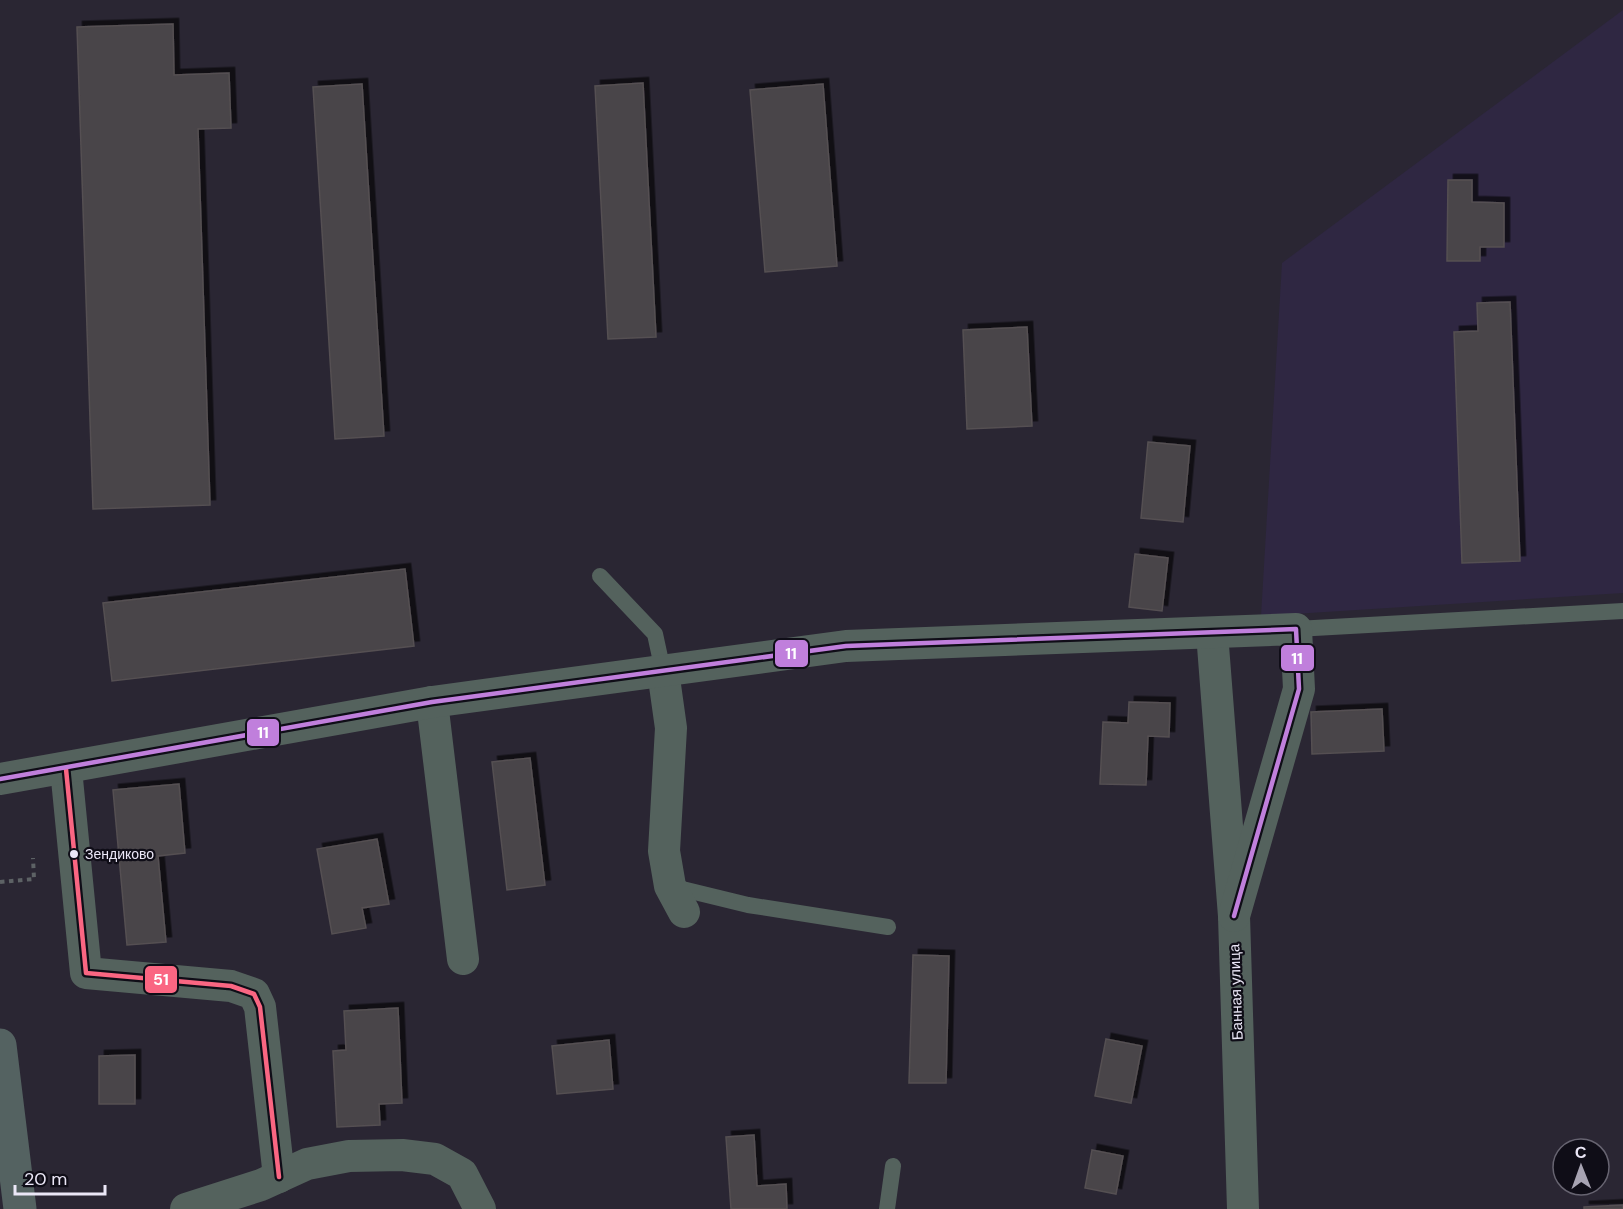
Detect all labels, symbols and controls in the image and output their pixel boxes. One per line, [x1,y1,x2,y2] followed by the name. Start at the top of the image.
[774,639,809,668] line badge: 11
[785,643,797,664] text: 11
[1280,644,1315,672] line badge: 11
[1291,648,1303,669] text: 11
[246,718,280,747] line badge: 11
[257,722,269,743] text: 11
[85,845,154,863] place label: Зендиково
[68,848,80,860] marker: Зендиково
[1224,943,1248,1041] street label: Банная улица
[144,965,178,994] line badge: 51
[153,969,169,990] text: 51
[1551,1137,1611,1197] north arrow
[1575,1142,1587,1163] text: С
[15,1158,105,1196] scale bar
[24,1167,67,1191] text: 20 m

